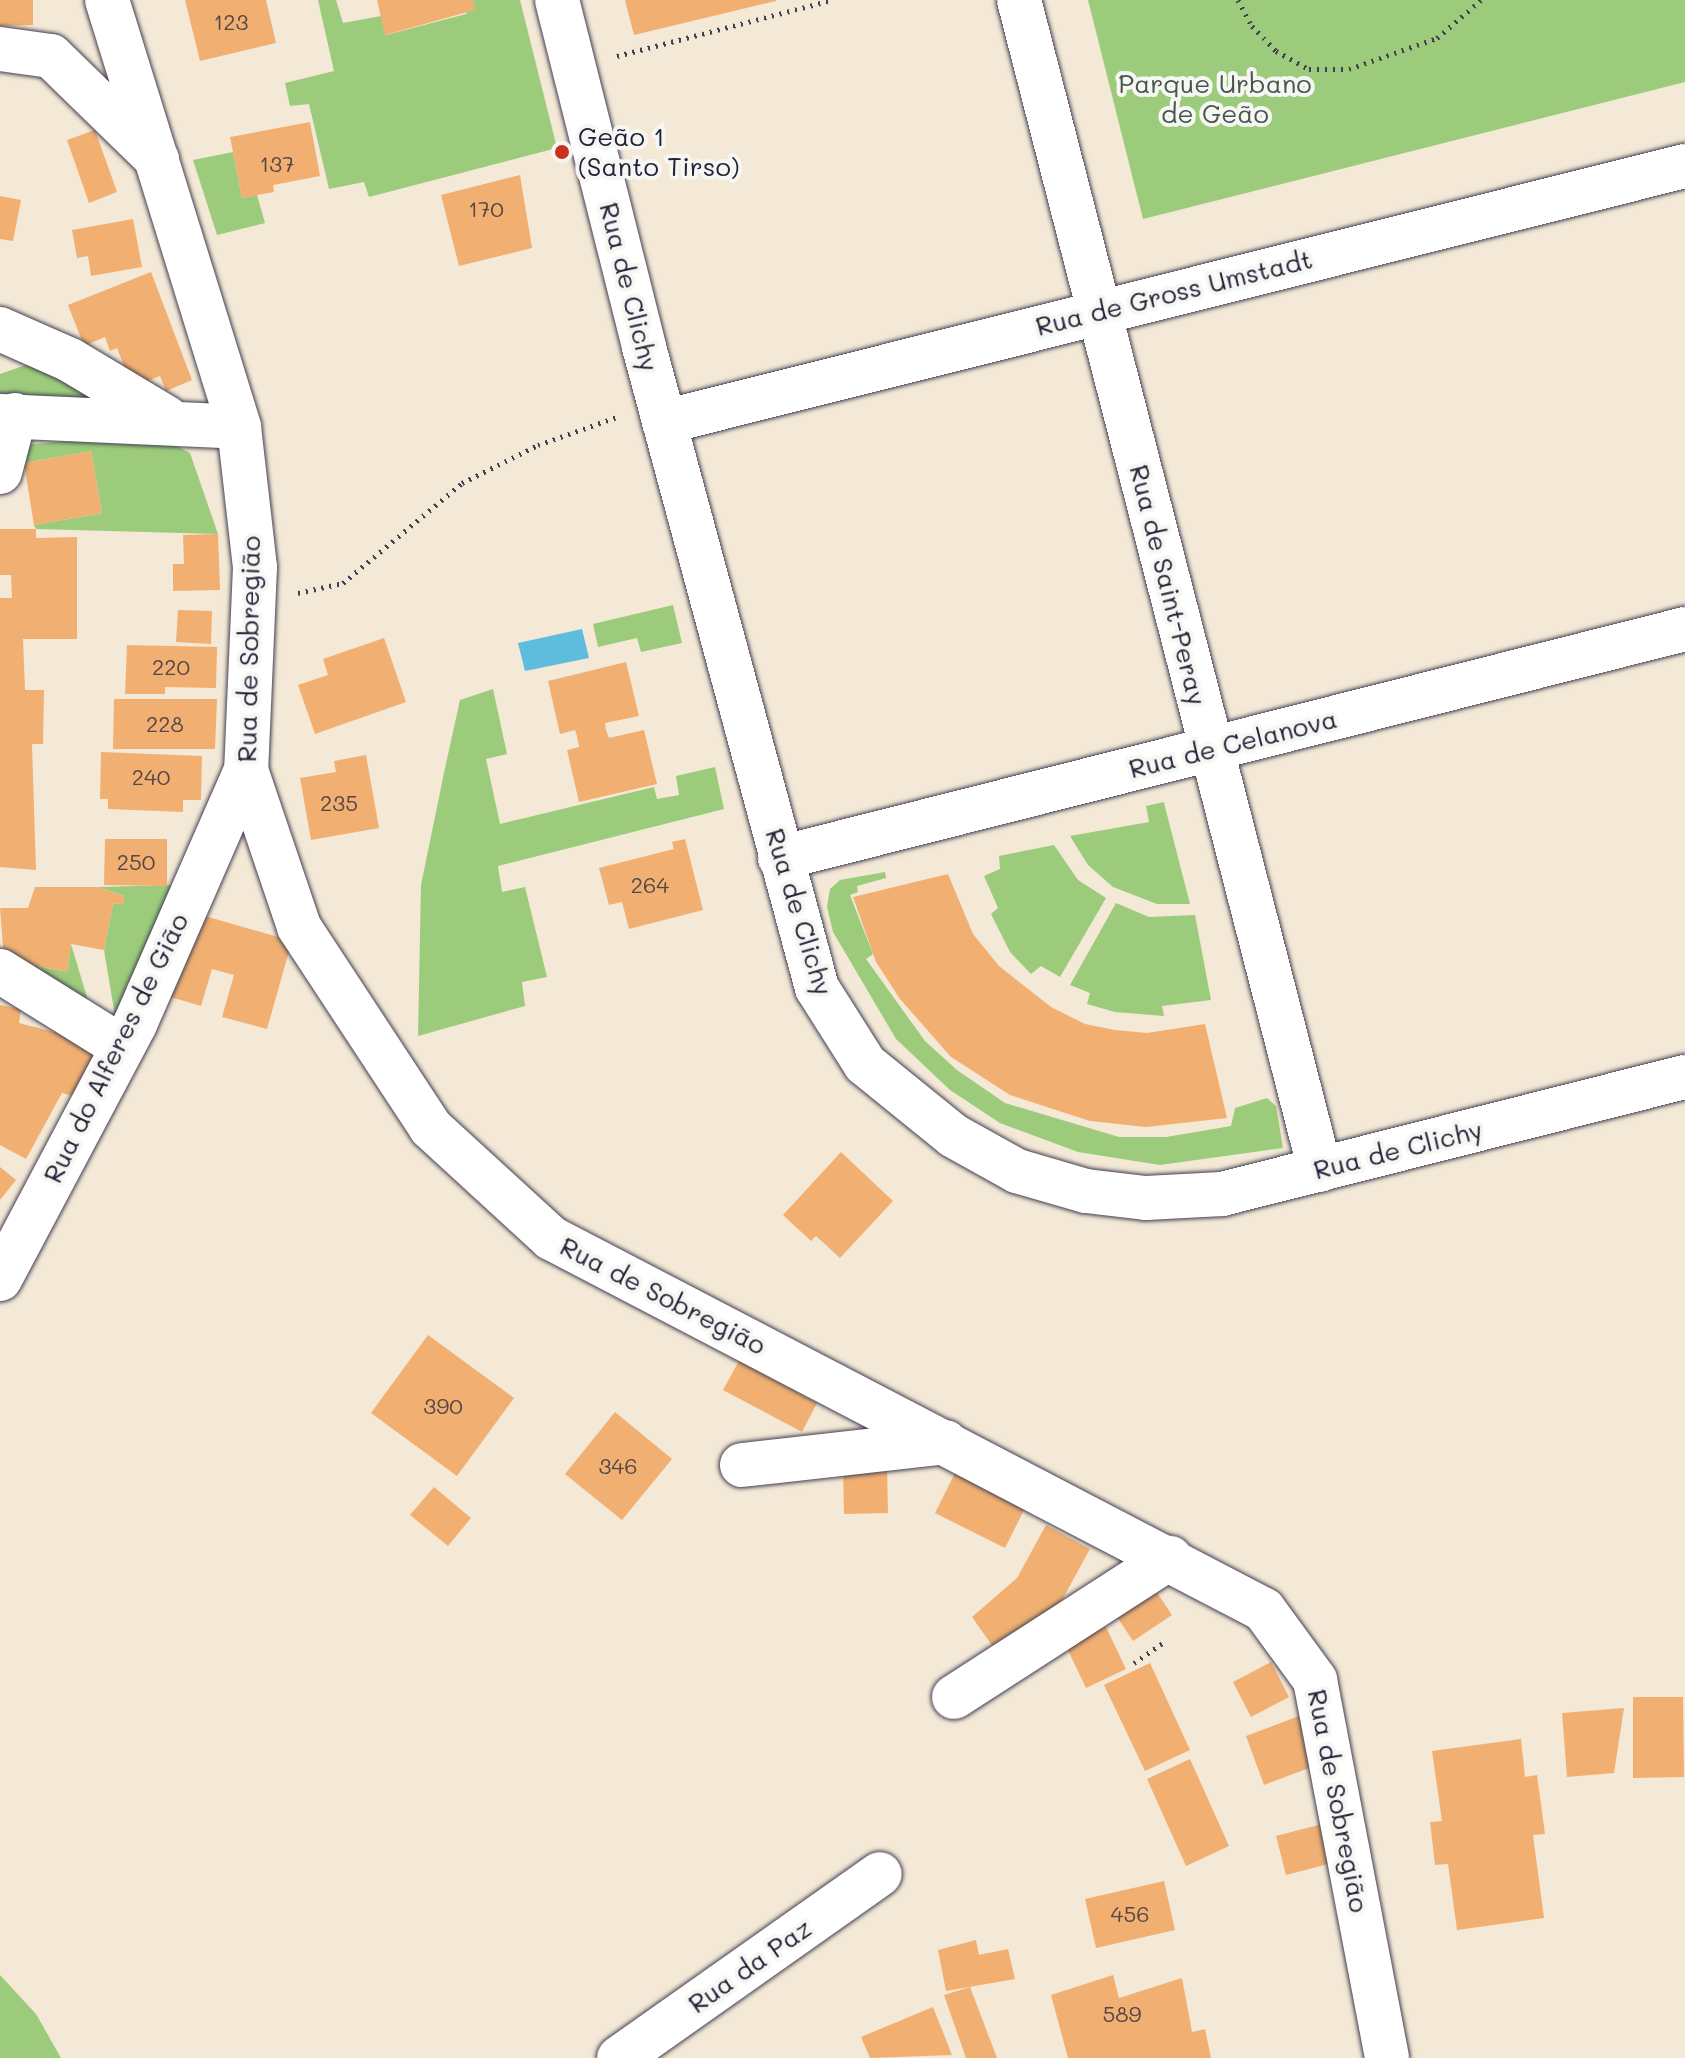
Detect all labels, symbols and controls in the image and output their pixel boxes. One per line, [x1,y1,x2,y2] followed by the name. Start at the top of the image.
[214,9,248,35] house number: 123
[1118,68,1312,130] park label: Parque Urbano de Geão
[578,121,740,182] place label: Geão 1 (Santo Tirso)
[553,143,571,161] marker: Geão 1 (Santo Tirso)
[260,151,294,177] house number: 137
[468,196,504,222] house number: 170
[593,199,665,375] street label: Rua de Clichy
[1032,244,1316,342] street label: Rua de Gross Umstadt
[1123,462,1213,708] street label: Rua de Saint-Peray
[231,535,267,763] street label: Rua de Sobregião
[152,654,190,680] house number: 220
[1126,703,1340,785] street label: Rua de Celanova
[146,711,184,737] house number: 228
[132,764,170,790] house number: 240
[320,790,358,816] house number: 235
[759,825,839,999] street label: Rua de Clichy
[117,849,155,875] house number: 250
[631,872,669,898] house number: 264
[37,908,195,1188] street label: Rua do Alferes de Gião
[1310,1114,1486,1186] street label: Rua de Clichy
[555,1231,771,1361] street label: Rua de Sobregião
[423,1393,463,1419] house number: 390
[598,1453,638,1479] house number: 346
[1301,1687,1375,1915] street label: Rua de Sobregião
[1110,1901,1150,1927] house number: 456
[683,1912,817,2020] street label: Rua da Paz
[1102,2001,1142,2027] house number: 589

